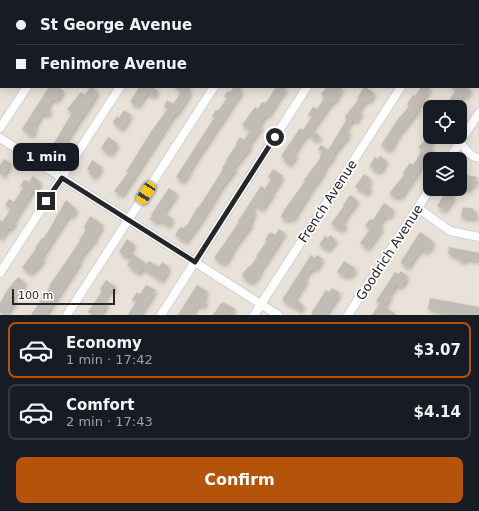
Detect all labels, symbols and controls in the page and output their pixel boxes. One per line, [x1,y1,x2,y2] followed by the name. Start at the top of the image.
[40,16,192,34] text: St George Avenue
[40,55,187,73] text: Fenimore Avenue
[423,100,467,196] map controls
[423,100,467,144] button: locate
[266,128,284,146] route start
[13,143,79,171] callout: 1 min
[26,149,66,164] text: 1 min
[423,152,467,196] button: layers
[295,157,360,245] street label: French Avenue
[134,180,158,206] car
[37,192,55,210] route end
[353,202,426,303] street label: Goodrich Avenue
[12,287,115,306] scale bar
[18,289,53,302] text: 100 m
[18,332,54,368] icon: car
[66,334,142,352] text: Economy
[414,341,461,359] text: $3.07
[66,352,153,367] text: 1 min · 17:42
[18,394,54,430] icon: car
[66,396,134,414] text: Comfort
[414,403,461,421] text: $4.14
[66,414,153,429] text: 2 min · 17:43
[16,457,463,503] button: Confirm

